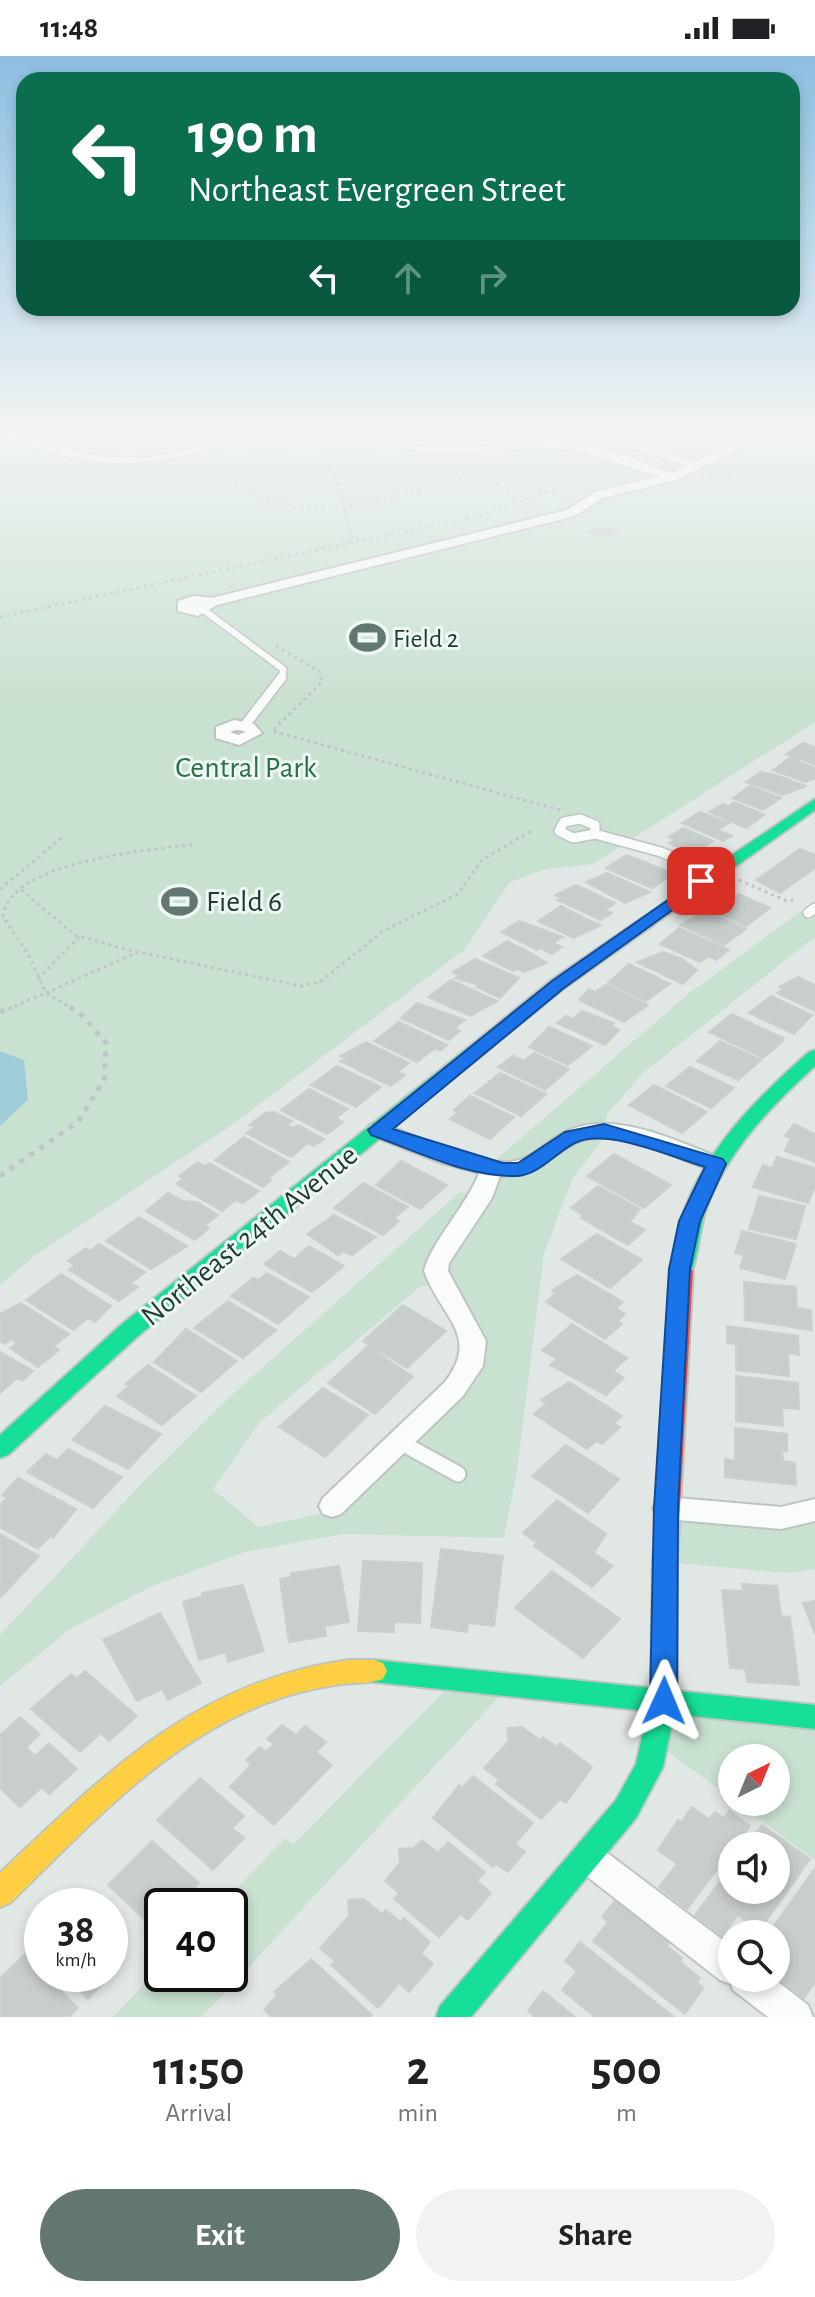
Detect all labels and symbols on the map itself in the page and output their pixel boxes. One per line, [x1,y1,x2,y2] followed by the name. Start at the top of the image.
[348,619,386,657] sports icon: Field 2
[393,626,459,652] place label: Field 2
[175,753,317,783] park label: Central Park
[667,847,735,915] pin
[161,882,199,920] sports icon: Field 6
[206,887,282,917] place label: Field 6
[136,1140,363,1332] street label: Northeast 24th Avenue
[622,1659,706,1743] position arrow
[718,1744,790,1816] north arrow
[144,1888,248,1992] speed limit sign: 40

